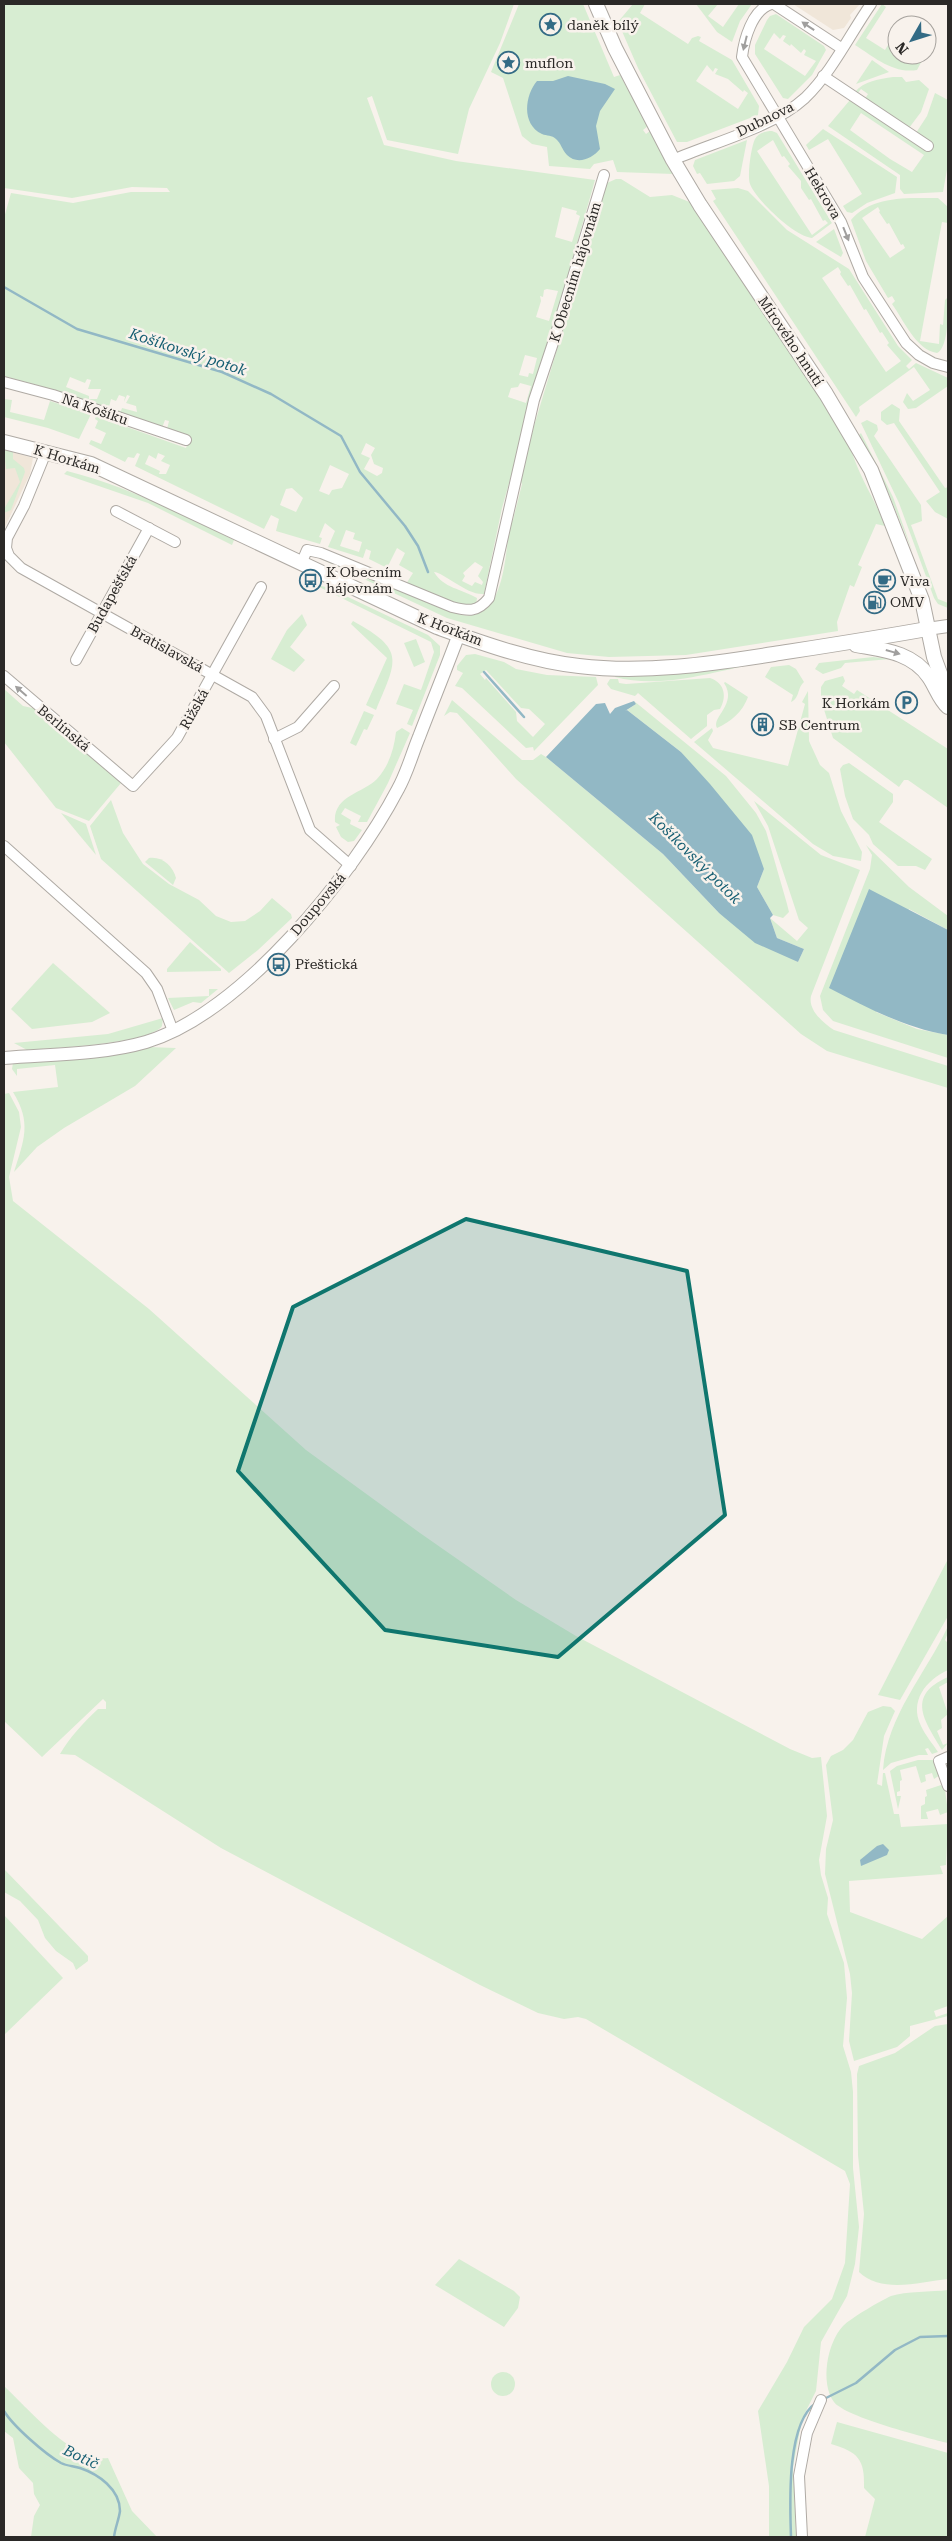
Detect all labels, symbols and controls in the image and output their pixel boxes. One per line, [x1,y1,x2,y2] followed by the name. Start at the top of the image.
[539,13,563,37] place icon: daněk bílý
[887,15,937,65] north arrow
[567,17,639,33] place label: daněk bílý
[801,21,814,30] one-way arrow
[741,35,749,50] one-way arrow
[892,39,912,57] text: N
[497,51,521,75] place icon: muflon
[525,55,573,71] place label: muflon
[734,98,796,140] street label: Dubnova
[801,164,845,222] street label: Hekrova
[546,200,604,344] street label: K Obecním hájovnám
[842,227,850,241] one-way arrow
[755,293,827,389] street label: Mírového hnutí
[126,324,250,380] water label: Košíkovský potok
[60,390,131,428] street label: Na Košíku
[32,441,102,477] street label: K Horkám
[84,552,140,635] street label: Budapešťská
[326,564,402,596] place label: K Obecním hájovnám
[298,568,322,592] bus stop icon: K Obecním hájovnám
[872,569,896,593] cafe icon: Viva
[900,573,930,589] place label: Viva
[862,590,886,614] fuel station icon: OMV
[890,594,924,610] place label: OMV
[415,609,485,649] street label: K Horkám
[128,622,207,676] street label: Bratislavská
[886,649,901,657] one-way arrow
[15,686,28,697] one-way arrow
[176,686,212,732] street label: Rižská
[894,691,918,715] parking icon: K Horkám
[822,695,890,711] place label: K Horkám
[35,702,94,755] street label: Berlínská
[751,713,775,737] building icon: SB Centrum
[779,717,860,733] place label: SB Centrum
[645,808,745,908] water label: Košíkovský potok
[287,869,349,938] street label: Doupovská
[267,952,291,976] bus stop icon: Přeštická
[295,956,358,972] place label: Přeštická
[60,2441,102,2473] water label: Botič

